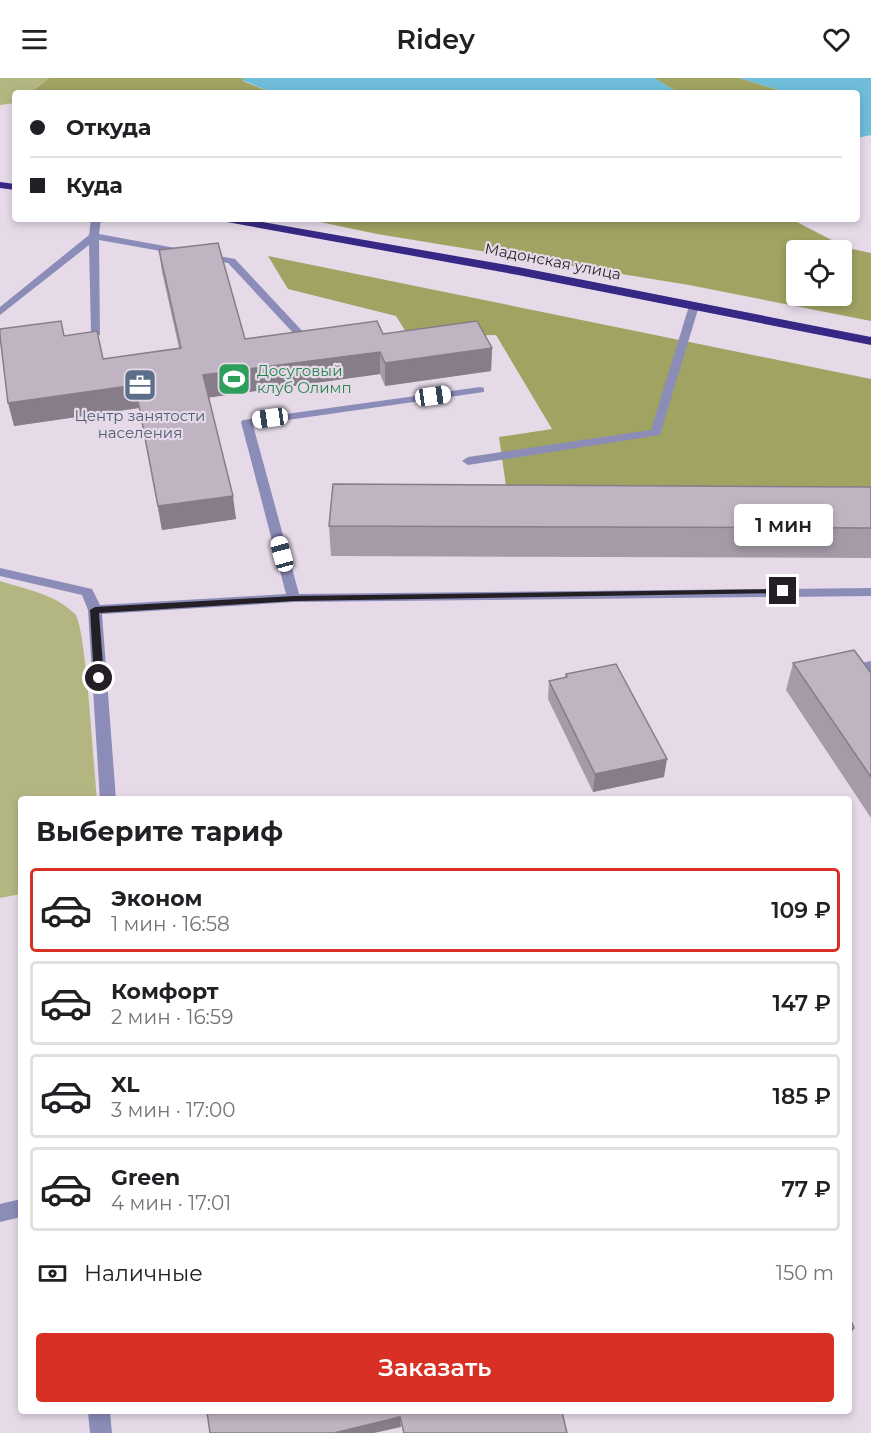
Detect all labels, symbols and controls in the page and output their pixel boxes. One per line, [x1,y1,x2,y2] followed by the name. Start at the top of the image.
[18,23,51,56] icon: menu
[396,23,475,56] text: Ridey
[820,23,853,56] icon: heart
[66,114,151,141] text: Откуда
[66,172,123,199] text: Куда
[483,238,623,284] street label: Мадонская улица
[786,240,852,306] map controls
[786,240,852,306] button: locate
[216,361,252,397] sports icon: Досуговый клуб Олимп
[257,361,352,397] place label: Досуговый клуб Олимп
[122,367,158,403] office icon: Центр занятости населения
[414,385,452,407] car
[75,406,205,442] place label: Центр занятости населения
[251,407,289,429] car
[734,504,832,546] callout: 1 мин
[755,513,812,537] text: 1 мин
[269,534,295,574] car
[769,577,796,604] route end
[85,664,112,691] route start
[36,815,283,848] text: Выберите тариф
[39,883,93,937] icon: car
[111,885,202,912] text: Эконом
[771,897,831,924] text: 109 ₽
[111,912,230,936] text: 1 мин · 16:58
[39,976,93,1030] icon: car
[111,978,219,1005] text: Комфорт
[772,990,831,1017] text: 147 ₽
[111,1005,233,1029] text: 2 мин · 16:59
[39,1069,93,1123] icon: car
[111,1071,140,1098] text: XL
[773,1083,831,1110] text: 185 ₽
[111,1098,235,1122] text: 3 мин · 17:00
[39,1162,93,1216] icon: car
[111,1164,180,1191] text: Green
[781,1176,831,1203] text: 77 ₽
[111,1191,231,1215] text: 4 мин · 17:01
[36,1257,69,1290] icon: cash
[84,1260,203,1287] text: Наличные
[776,1261,834,1285] text: 150 m
[36,1333,834,1402] button: Заказать

